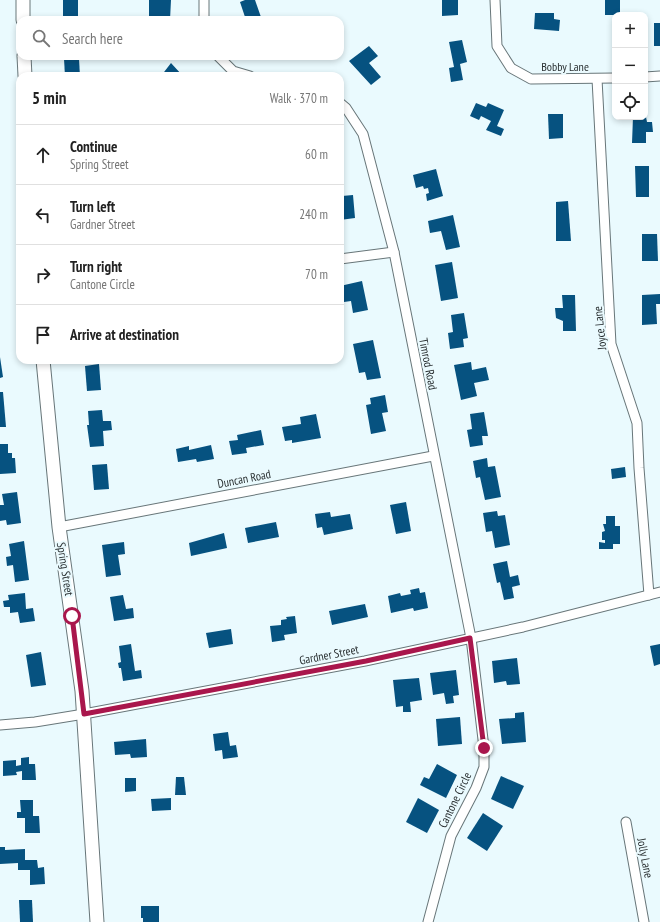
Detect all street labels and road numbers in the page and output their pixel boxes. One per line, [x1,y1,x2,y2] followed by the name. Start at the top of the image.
[541,59,589,74] street label: Bobby Lane
[590,305,609,352] street label: Joyce Lane
[416,337,441,391] street label: Timrod Road
[216,466,272,491] street label: Duncan Road
[54,541,77,597] street label: Spring Street
[298,641,361,668] street label: Gardner Street
[435,770,474,830] street label: Cantone Circle
[634,836,657,879] street label: Jolly Lane

